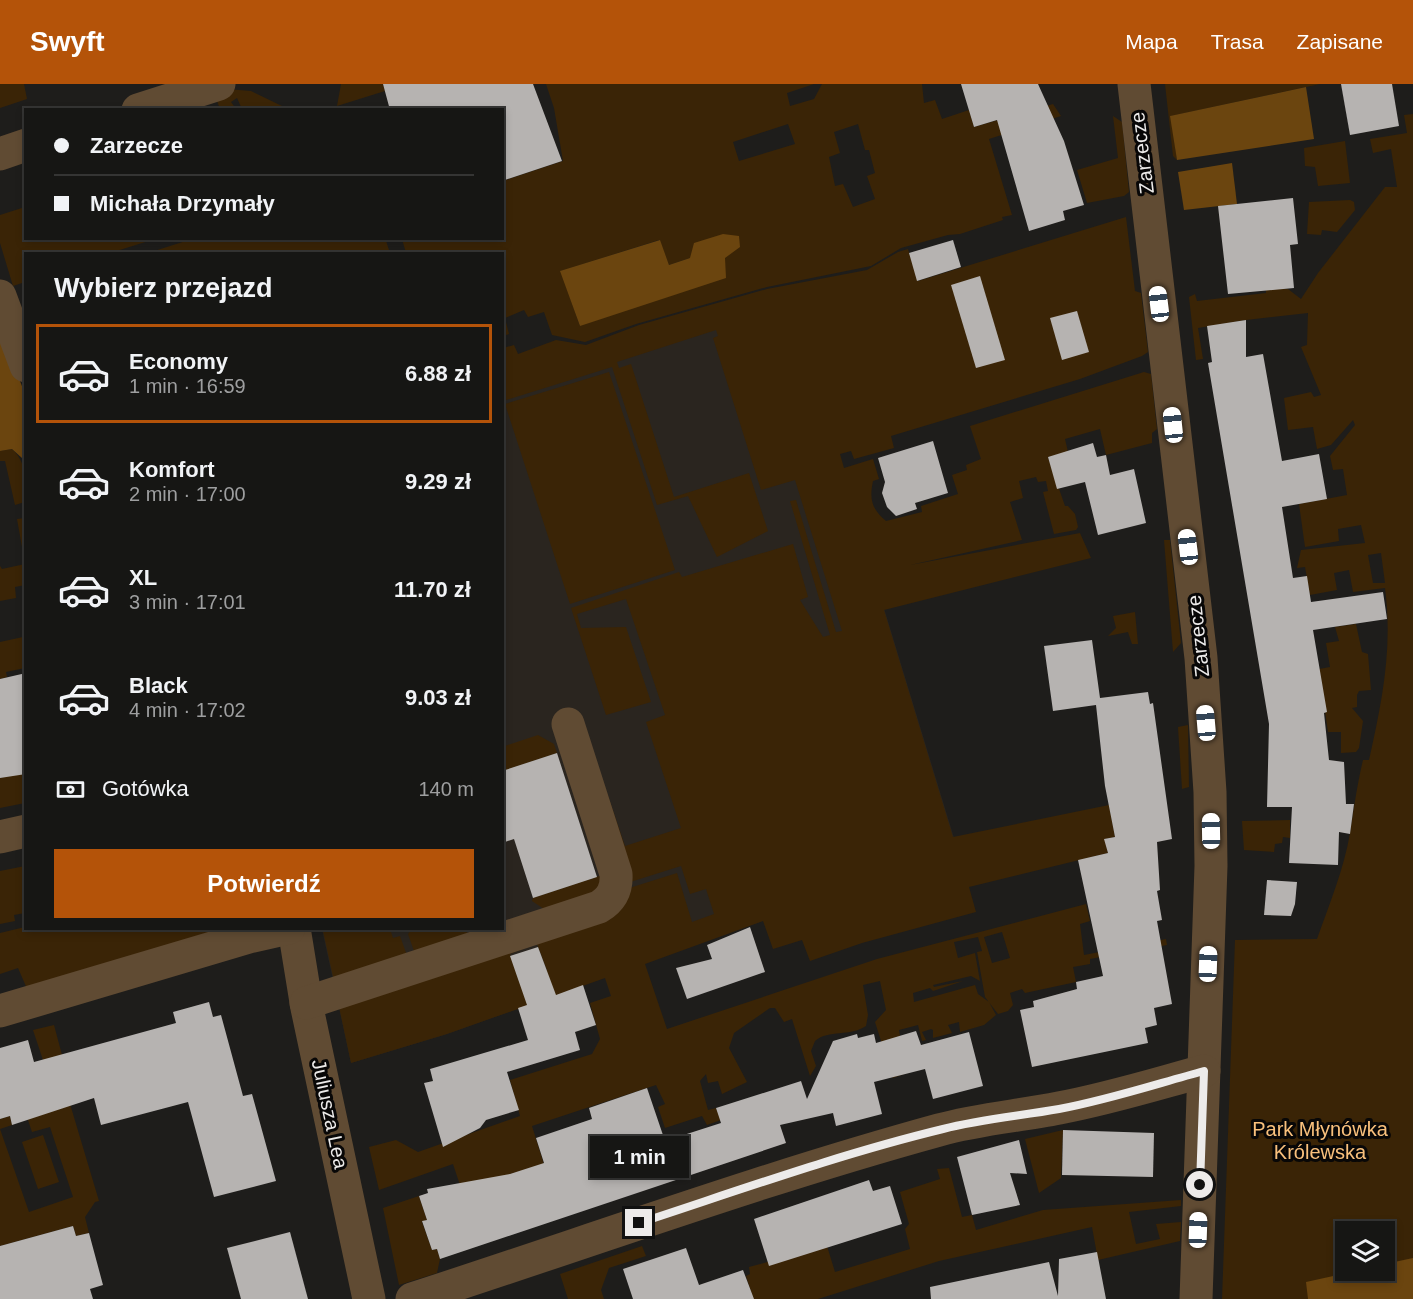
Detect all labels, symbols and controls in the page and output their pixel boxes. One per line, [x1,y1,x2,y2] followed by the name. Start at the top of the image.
[30,26,105,57] text: Swyft
[1125,30,1178,53] text: Mapa
[1211,30,1264,53] text: Trasa
[1297,30,1383,53] text: Zapisane
[1126,111,1158,195] street label: Zarzecze
[90,133,183,158] text: Zarzecze
[90,191,275,216] text: Michała Drzymały
[54,273,273,303] text: Wybierz przejazd
[1148,285,1170,323] car
[57,347,111,401] icon: car
[129,349,228,374] text: Economy
[405,361,471,386] text: 6.88 zł
[129,375,246,397] text: 1 min · 16:59
[1162,406,1184,444] car
[57,455,111,509] icon: car
[129,457,215,482] text: Komfort
[405,469,471,494] text: 9.29 zł
[129,483,246,505] text: 2 min · 17:00
[1177,528,1199,566] car
[57,563,111,617] icon: car
[129,565,157,590] text: XL
[394,577,471,602] text: 11.70 zł
[129,591,246,613] text: 3 min · 17:01
[1183,594,1213,678] street label: Zarzecze
[57,671,111,725] icon: car
[129,673,188,698] text: Black
[405,685,471,710] text: 9.03 zł
[129,699,246,721] text: 4 min · 17:02
[1195,704,1217,742] car
[54,773,87,806] icon: cash
[102,776,189,801] text: Gotówka
[418,778,474,800] text: 140 m
[1202,813,1220,849] car
[54,849,474,918] button: Potwierdź
[1198,946,1218,982] car
[308,1057,352,1172] street label: Juliusza Lea
[1252,1118,1389,1163] park label: Park Młynówka Królewska
[590,1136,688,1178] callout: 1 min
[613,1146,666,1168] text: 1 min
[1186,1171,1213,1198] route start
[625,1209,652,1236] route end
[1188,1212,1208,1248] car
[1335,1221,1395,1281] map controls
[1335,1221,1395,1281] button: layers

